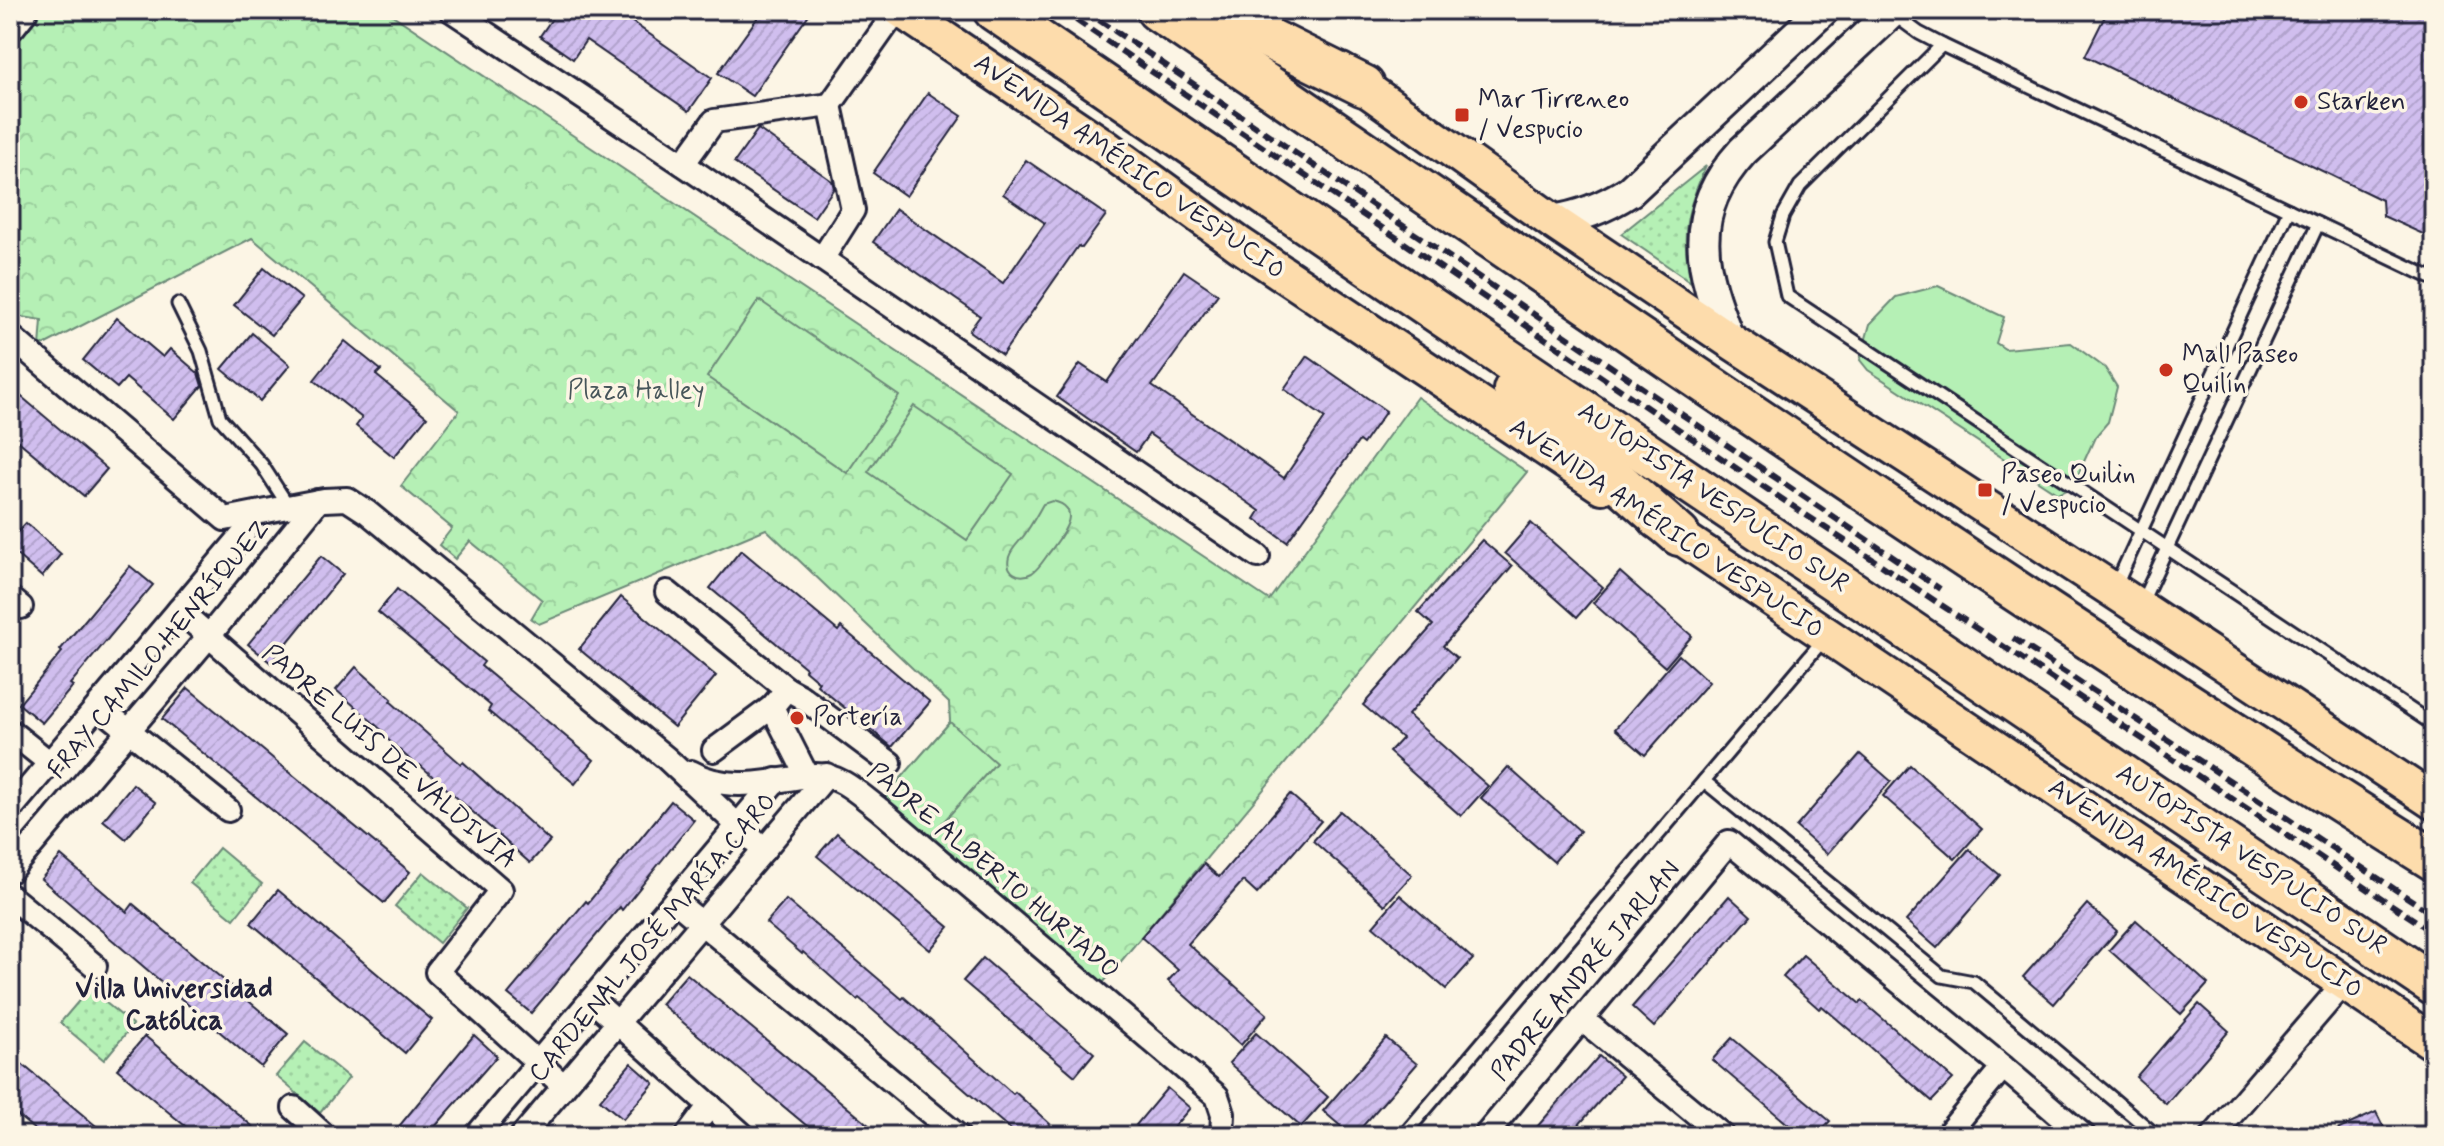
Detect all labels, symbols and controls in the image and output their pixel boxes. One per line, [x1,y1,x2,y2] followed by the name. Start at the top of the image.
[967,45,1292,288] street label: AVENIDA AMÉRICO VESPUCIO
[1478,83,1629,147] place label: Mar Tirreneo / Vespucio
[2317,85,2406,119] place label: Starken
[2292,93,2310,111] marker: Starken
[1453,106,1471,124] marker: Mar Tirreneo / Vespucio
[2182,338,2298,402] place label: Mall Paseo Quilín
[2157,361,2175,379] marker: Mall Paseo Quilín
[567,374,705,408] park label: Plaza Halley
[1571,395,1855,601] street label: AUTOPISTA VESPUCIO SUR
[1502,409,1831,647] street label: AVENIDA AMÉRICO VESPUCIO
[2001,458,2136,522] place label: Paseo Quilin / Vespucio
[1976,481,1994,499] marker: Paseo Quilin / Vespucio
[40,513,277,786] street label: FRAY CAMILO HENRÍQUEZ
[254,637,524,877] street label: PADRE LUIS DE VALDIVIA
[813,701,903,735] place label: Portería
[788,709,806,727] marker: Portería
[860,755,1126,987] street label: PADRE ALBERTO HURTADO
[2109,757,2393,963] street label: AUTOPISTA VESPUCIO SUR
[2041,769,2370,1007] street label: AVENIDA AMÉRICO VESPUCIO
[520,785,784,1090] street label: CARDENAL JOSÉ MARÍA CARO
[1482,852,1688,1088] street label: PADRE ANDRÉ JARLAN
[75,971,273,1040] district label: Villa Universidad Católica

